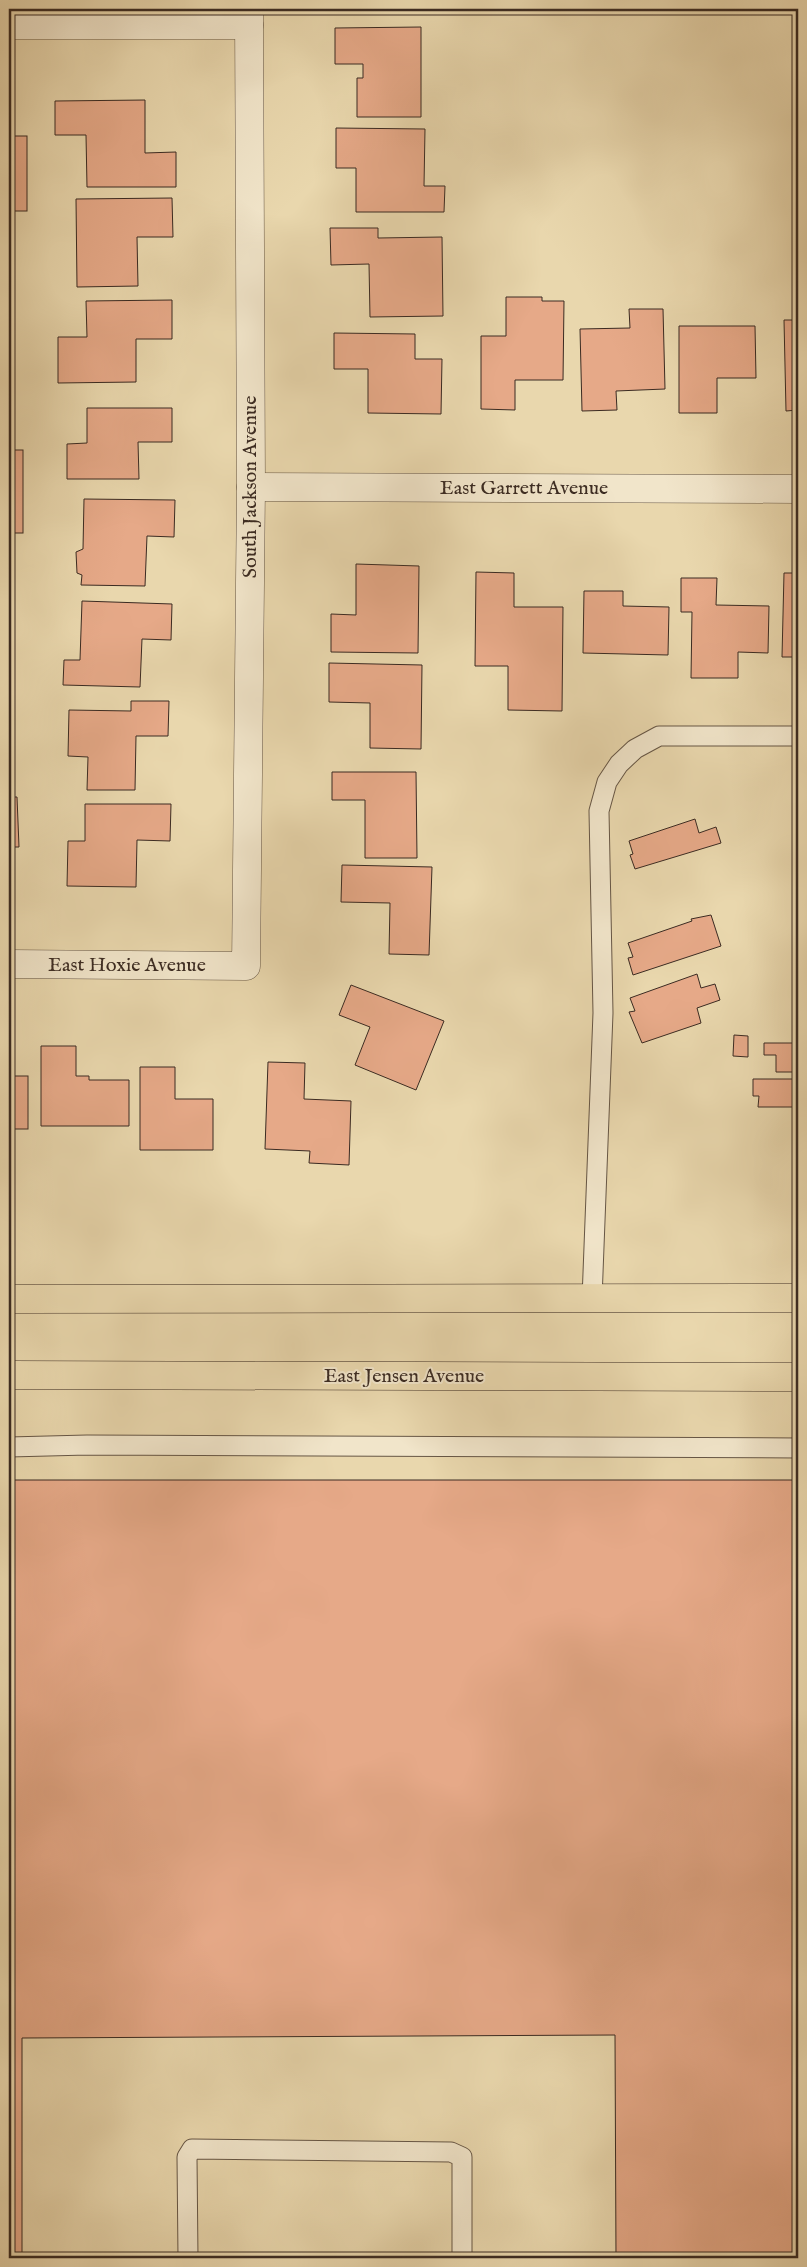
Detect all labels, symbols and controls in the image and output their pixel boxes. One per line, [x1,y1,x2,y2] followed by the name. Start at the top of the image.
[238,396,263,578] street label: South Jackson Avenue
[440,476,608,501] street label: East Garrett Avenue
[48,953,206,978] street label: East Hoxie Avenue
[324,1364,484,1389] street label: East Jensen Avenue

